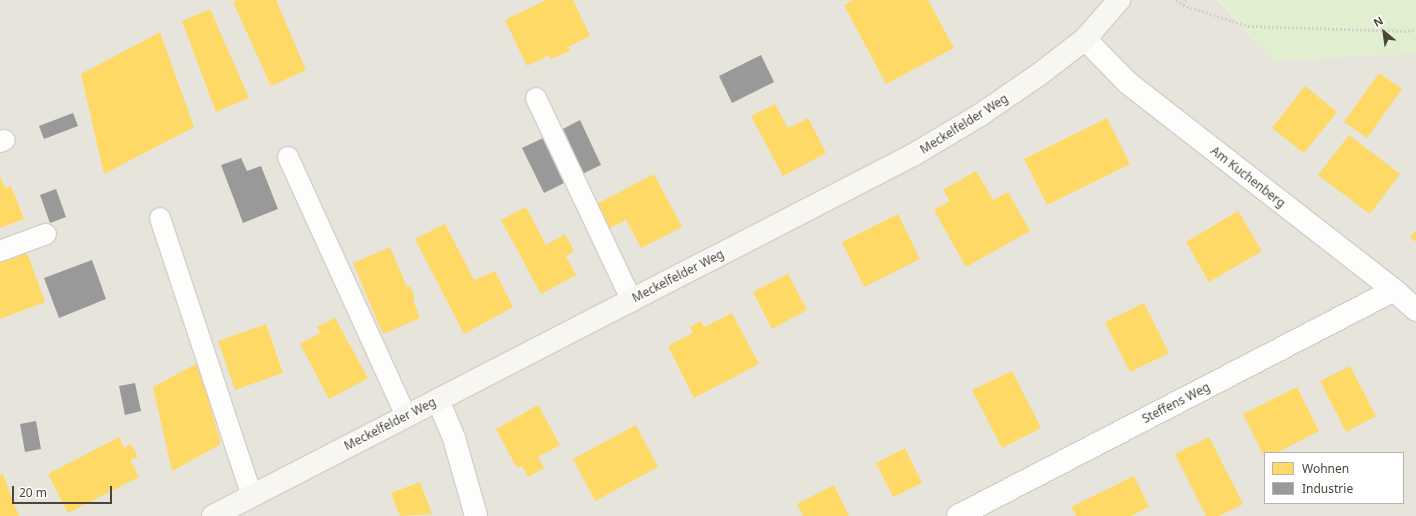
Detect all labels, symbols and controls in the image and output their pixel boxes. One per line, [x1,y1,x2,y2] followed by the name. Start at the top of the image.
[1364,12,1404,52] north arrow
[1370,12,1385,30] text: N
[917,91,1011,157] street label: Meckelfelder Weg
[1208,143,1288,211] street label: Am Kuchenberg
[630,247,726,305] street label: Meckelfelder Weg
[1140,380,1212,426] street label: Steffens Weg
[342,395,438,453] street label: Meckelfelder Weg
[1264,452,1404,504] legend
[1302,460,1349,477] text: Wohnen
[14,478,114,504] scale bar
[1302,480,1353,497] text: Industrie
[19,484,47,501] text: 20 m

